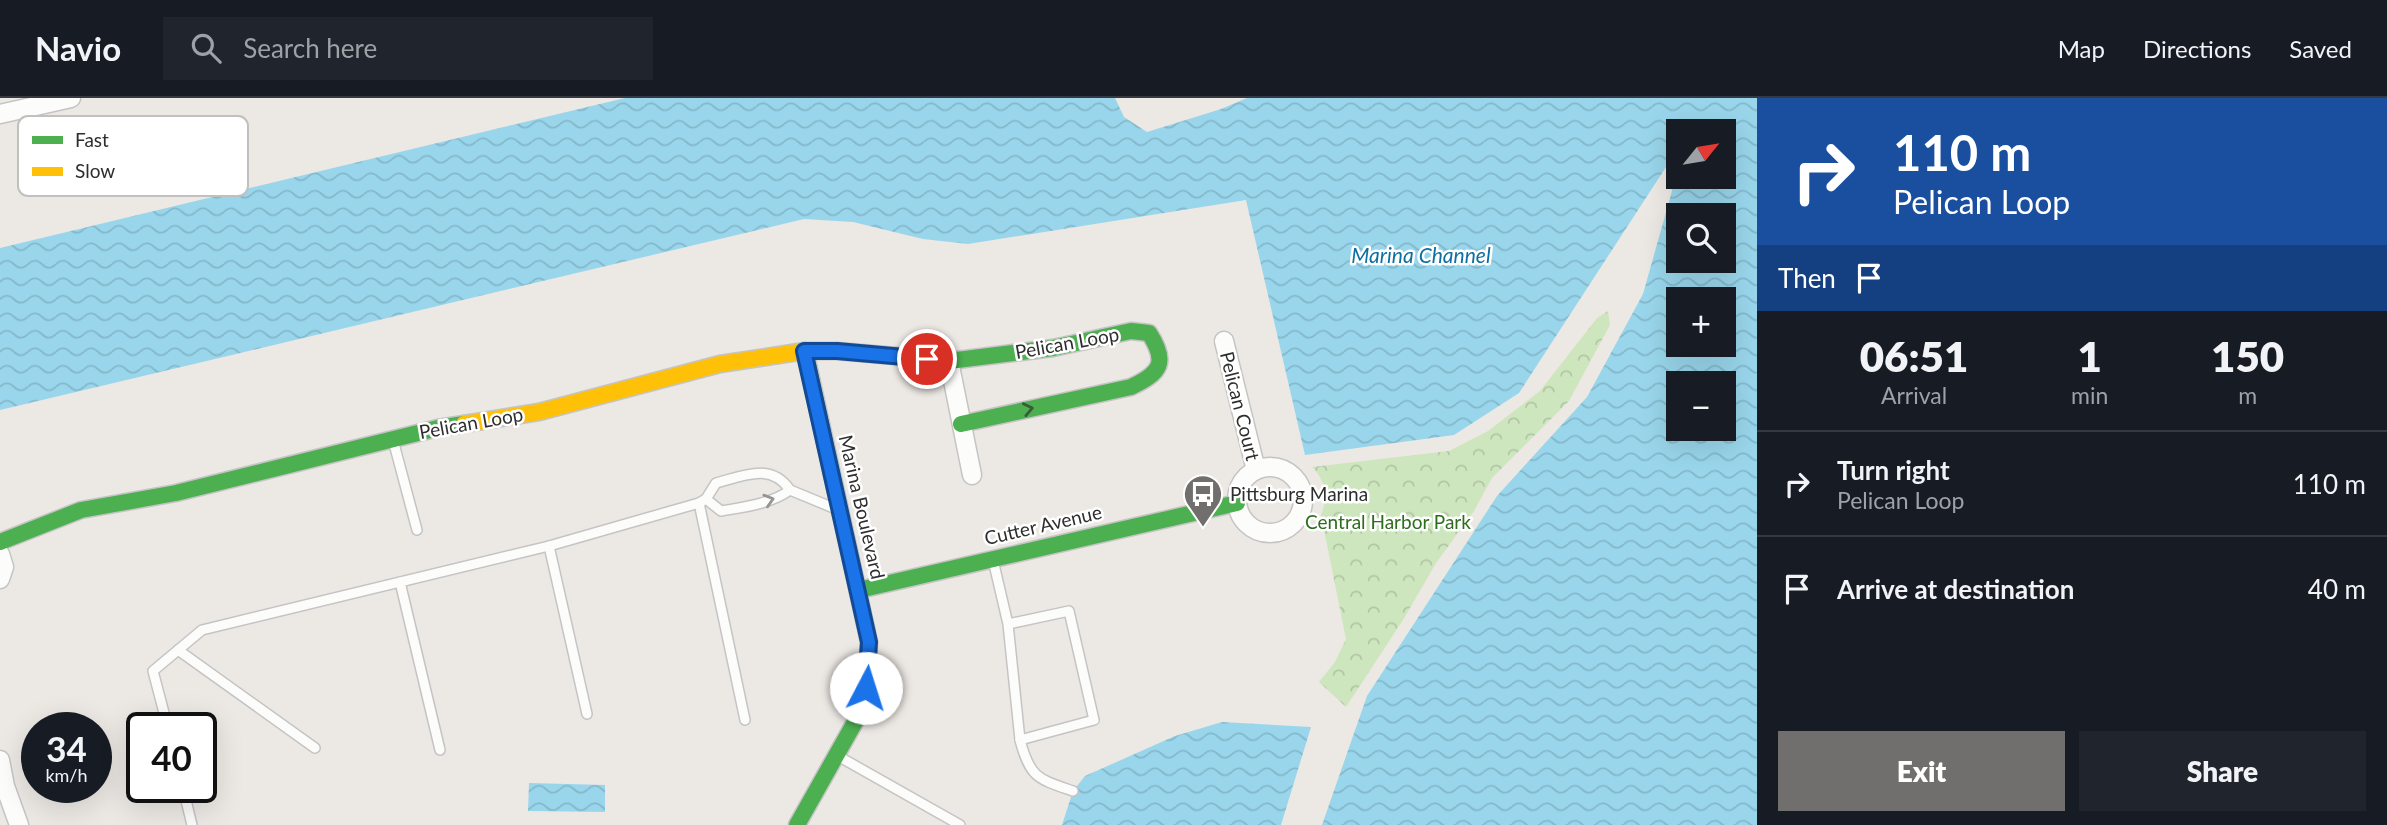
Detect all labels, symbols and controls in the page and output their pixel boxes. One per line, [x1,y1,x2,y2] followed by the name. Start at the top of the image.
[163,17,653,80] search box
[35,28,121,68] text: Navio
[187,29,225,67] icon: search
[243,32,377,64] text: Search here
[2058,34,2105,63] text: Map
[2143,34,2251,63] text: Directions
[2289,34,2352,63] text: Saved
[18,116,248,196] legend
[1666,119,1736,189] north arrow
[1666,119,1736,441] map controls
[1893,123,2031,181] text: 110 m
[1778,126,1869,217] icon: right
[75,128,109,151] text: Fast
[75,159,115,182] text: Slow
[1893,182,2070,221] text: Pelican Loop
[1666,203,1736,273] button: search
[1351,242,1491,267] water label: Marina Channel
[1850,259,1888,297] icon: arrive
[1778,262,1836,294] text: Then
[1666,287,1736,357] button: +
[1013,322,1121,363] street label: Pelican Loop
[897,329,957,389] pin
[1860,331,1968,381] text: 06:51
[2078,331,2102,381] text: 1
[2211,331,2284,381] text: 150
[908,340,946,378] icon: arrive
[1216,349,1265,463] street label: Pelican Court
[1666,371,1736,441] button: −
[1881,381,1947,409] text: Arrival
[2071,381,2108,409] text: min
[2238,381,2257,409] text: m
[417,402,525,443] street label: Pelican Loop
[1022,403,1034,418] one-way arrow
[835,433,890,581] street label: Marina Boulevard
[1837,454,1950,486] text: Turn right
[1778,465,1816,503] icon: right
[2293,468,2366,500] text: 110 m
[1182,473,1224,528] bus stop icon: Pittsburg Marina
[1230,482,1368,505] place label: Pittsburg Marina
[1837,486,1964,514] text: Pelican Loop
[762,494,775,508] one-way arrow
[982,500,1104,549] street label: Cutter Avenue
[1305,510,1471,533] park label: Central Harbor Park
[1778,570,1816,608] icon: arrive
[1837,573,2074,605] text: Arrive at destination
[2308,573,2366,605] text: 40 m
[829,651,903,725] position arrow
[126,712,217,803] speed limit sign: 40
[46,727,87,769] text: 34
[1778,731,2065,811] button: Exit
[2079,731,2366,811] button: Share
[45,764,88,786] text: km/h

